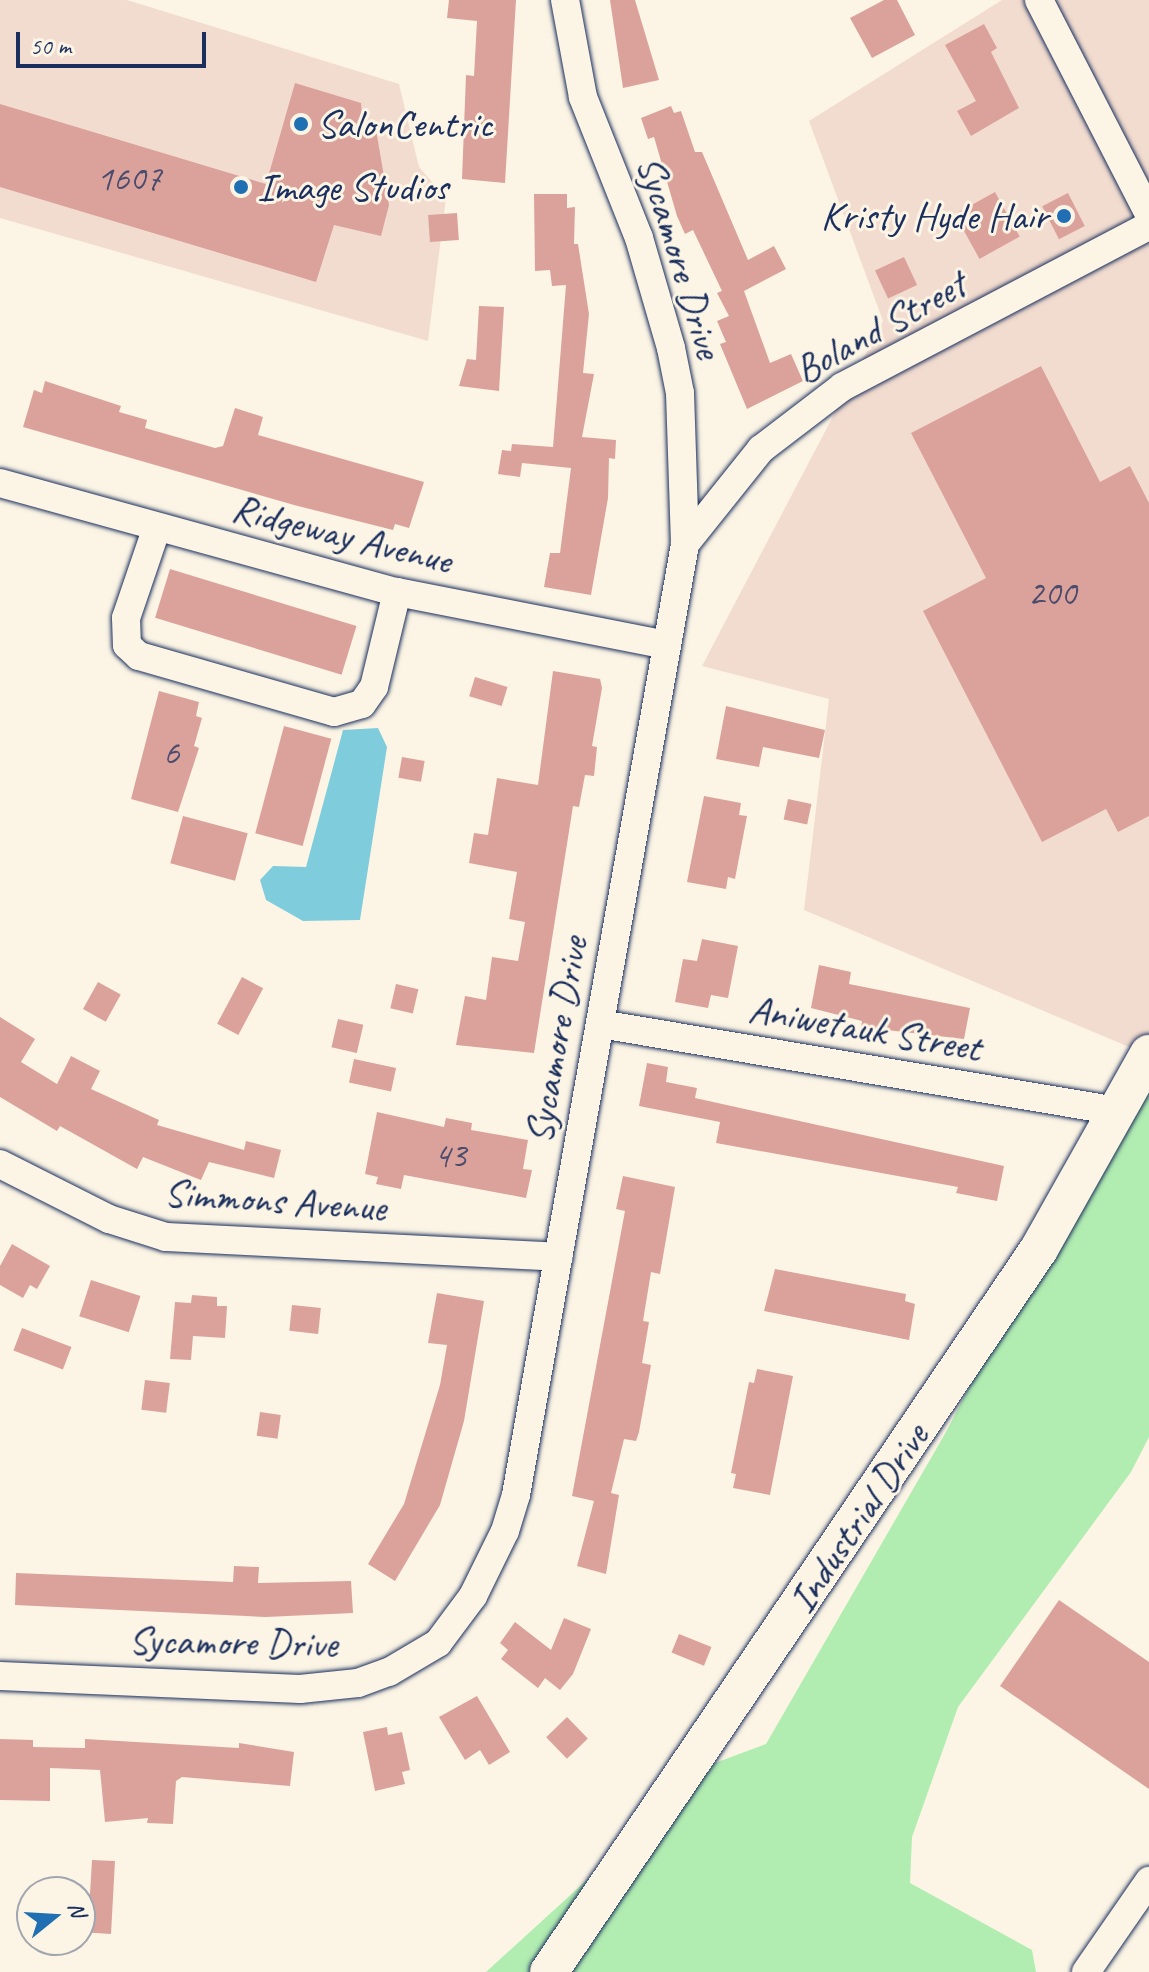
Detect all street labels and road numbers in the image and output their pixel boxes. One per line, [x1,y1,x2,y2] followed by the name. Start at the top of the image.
[626,150,734,364] street label: Sycamore Drive
[786,260,974,394] street label: Boland Street
[227,484,457,584] street label: Ridgeway Avenue
[514,933,598,1147] street label: Sycamore Drive
[745,984,985,1072] street label: Aniwetauk Street
[163,1168,387,1232] street label: Simmons Avenue
[777,1414,939,1622] street label: Industrial Drive
[128,1616,338,1668] street label: Sycamore Drive

